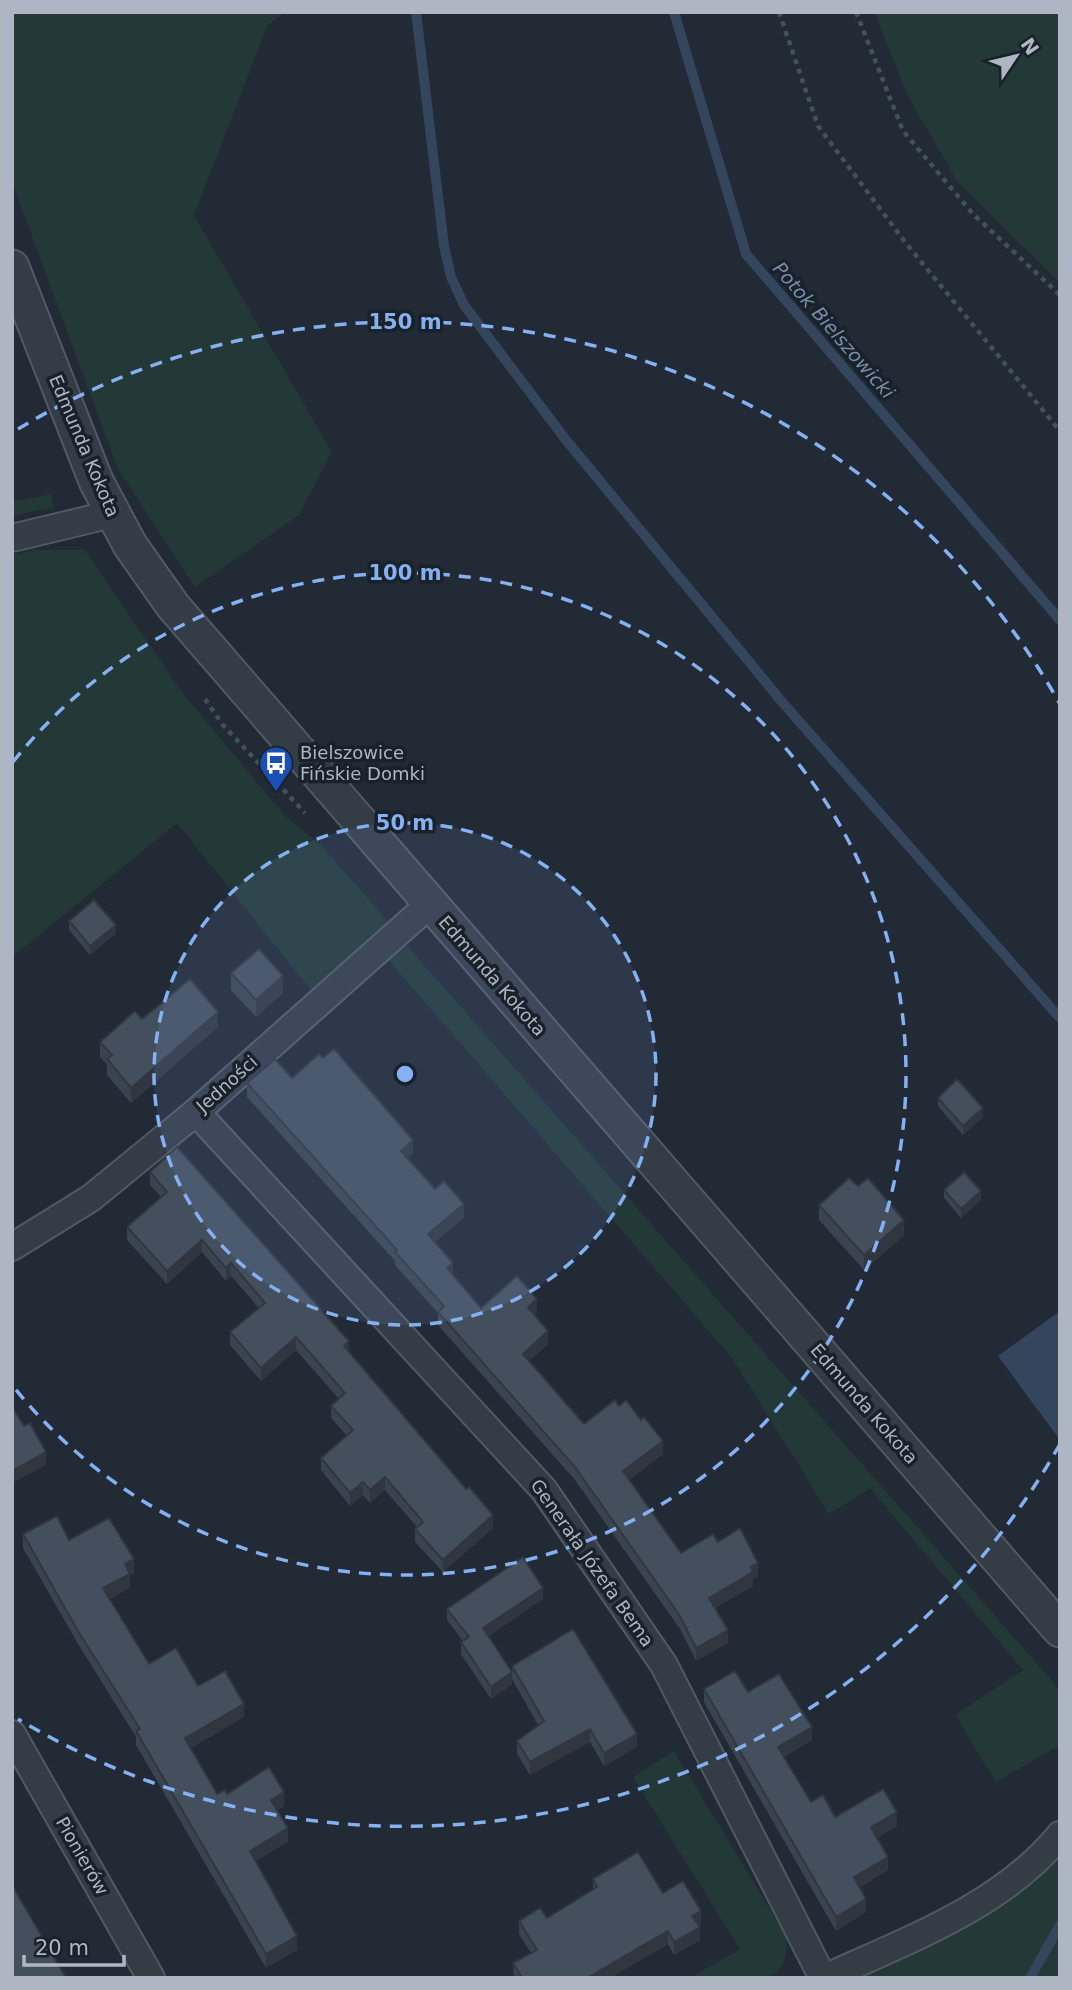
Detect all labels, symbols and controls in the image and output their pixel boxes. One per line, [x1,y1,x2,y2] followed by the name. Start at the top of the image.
[981,21,1051,91] north arrow
[1016,33,1043,59] text: N
[769,257,900,403] water label: Potok Bielszowicki
[368,310,442,334] text: 150 m
[45,372,124,520] street label: Edmunda Kokota
[368,561,442,585] text: 100 m
[300,742,425,784] place label: Bielszowice Fińskie Domki
[257,744,295,793] bus stop icon: Bielszowice Fińskie Domki
[376,811,434,835] text: 50 m
[435,911,550,1040] street label: Edmunda Kokota
[191,1051,261,1117] street label: Jedności
[393,1062,417,1086] centre of rings
[807,1339,922,1468] street label: Edmunda Kokota
[527,1475,658,1651] street label: Generała Józefa Bema
[52,1813,113,1899] street label: Pionierów
[24,1924,124,1968] scale bar
[35,1936,89,1960] text: 20 m

